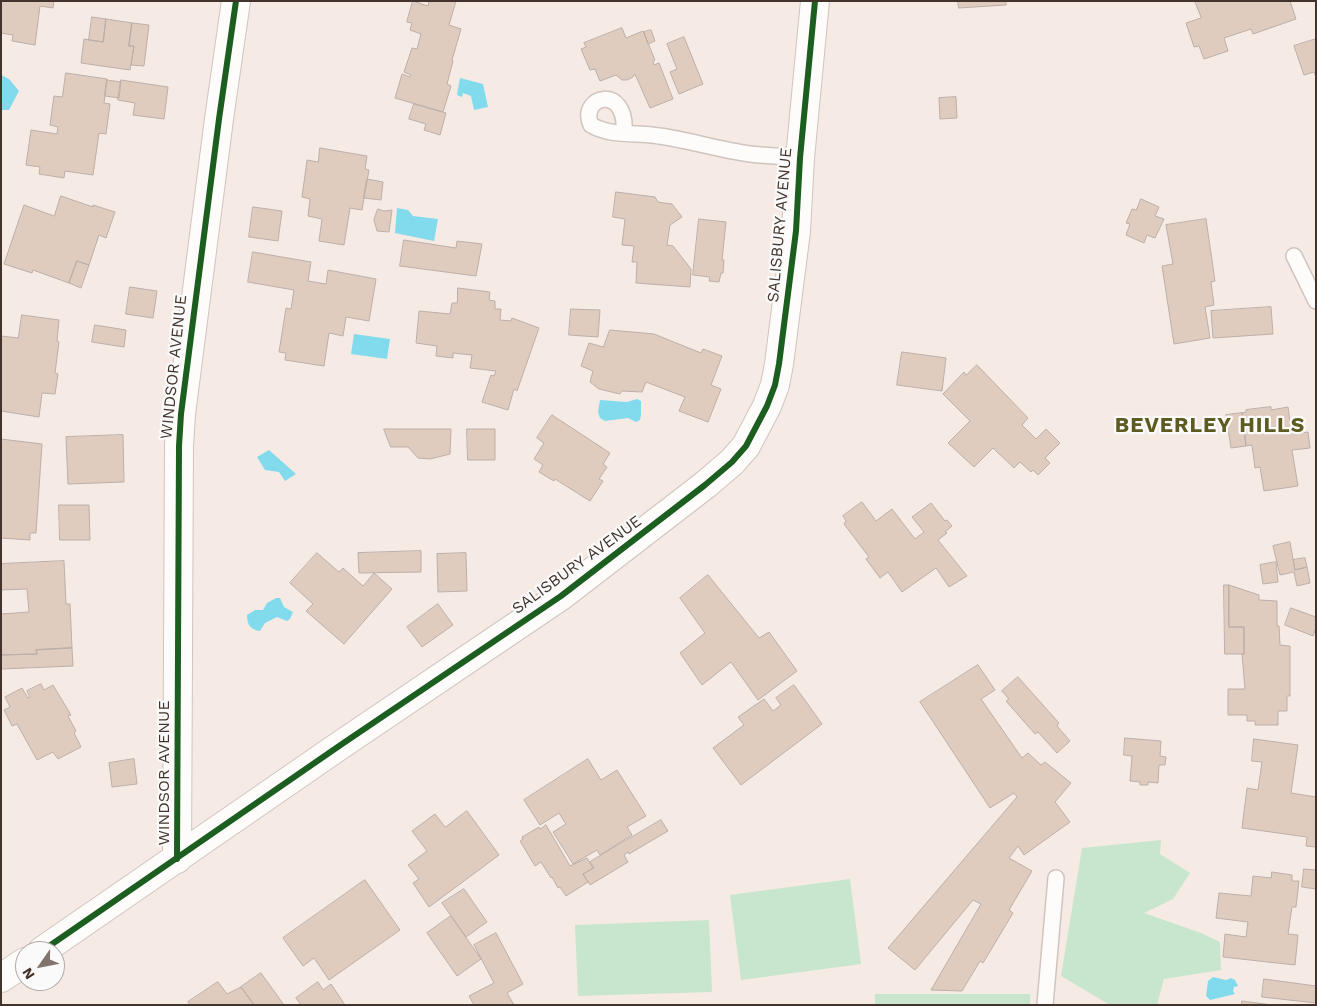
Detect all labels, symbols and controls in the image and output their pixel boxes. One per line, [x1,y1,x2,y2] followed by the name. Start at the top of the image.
[764,147,796,303] street label: SALISBURY AVENUE
[157,294,191,440] street label: WINDSOR AVENUE
[1113,413,1307,439] district label: BEVERLEY HILLS
[509,512,645,618] street label: SALISBURY AVENUE
[154,700,174,846] street label: WINDSOR AVENUE
[15,941,65,991] north arrow
[19,965,38,982] text: N

